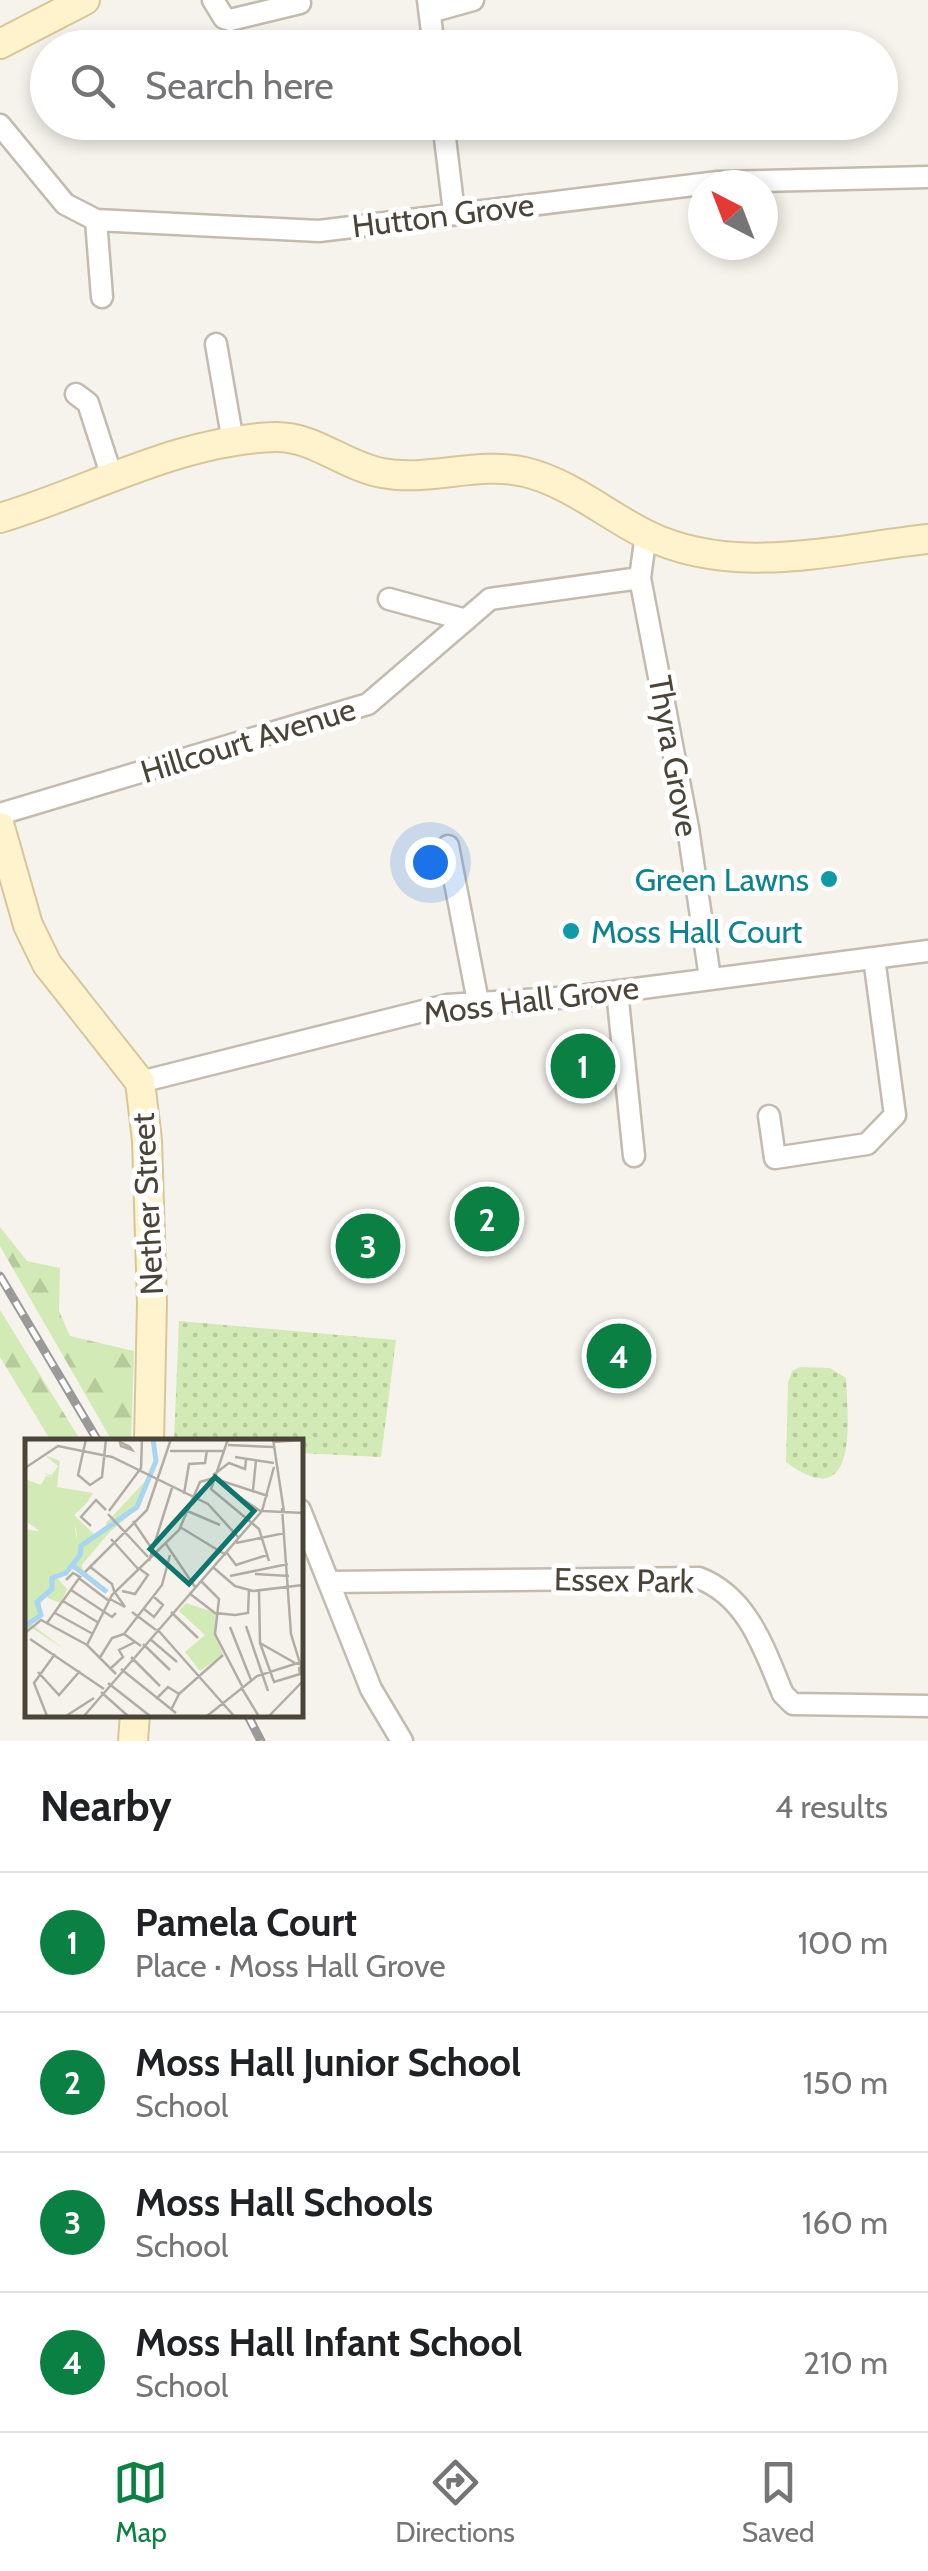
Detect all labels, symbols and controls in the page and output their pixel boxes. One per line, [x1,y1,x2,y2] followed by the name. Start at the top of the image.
[30,30,898,140] search box
[65,58,120,113] icon: search
[145,62,334,109] text: Search here
[688,170,778,260] north arrow
[350,184,536,246] street label: Hutton Grove
[641,673,707,839] street label: Thyra Grove
[136,689,360,791] street label: Hillcourt Avenue
[405,837,456,888] your location
[635,860,809,899] place label: Green Lawns
[818,868,840,890] marker: Green Lawns
[591,912,803,951] place label: Moss Hall Court
[560,920,582,942] marker: Moss Hall Court
[421,967,641,1033] street label: Moss Hall Grove
[550,1028,616,1104] pin: 1
[123,1112,171,1296] street label: Nether Street
[454,1182,520,1256] pin: 2
[336,1208,400,1284] pin: 3
[586,1318,652,1394] pin: 4
[25,1439,302,1716] inset map
[554,1559,695,1601] street label: Essex Park
[40,1780,172,1832] text: Nearby
[775,1787,888,1826] text: 4 results
[135,1899,357,1946] text: Pamela Court
[67,1923,78,1962] text: 1
[798,1923,888,1962] text: 100 m
[135,1946,446,1985] text: Place · Moss Hall Grove
[135,2039,521,2086] text: Moss Hall Junior School
[64,2063,81,2102] text: 2
[803,2063,888,2102] text: 150 m
[135,2086,228,2125] text: School
[135,2179,433,2226] text: Moss Hall Schools
[64,2203,81,2242] text: 3
[802,2203,888,2242] text: 160 m
[135,2226,228,2265] text: School
[135,2319,522,2366] text: Moss Hall Infant School
[63,2343,82,2382] text: 4
[803,2343,888,2382] text: 210 m
[135,2366,228,2405] text: School
[113,2455,168,2549] tab: Map
[395,2455,515,2549] tab: Directions
[742,2455,815,2549] tab: Saved

